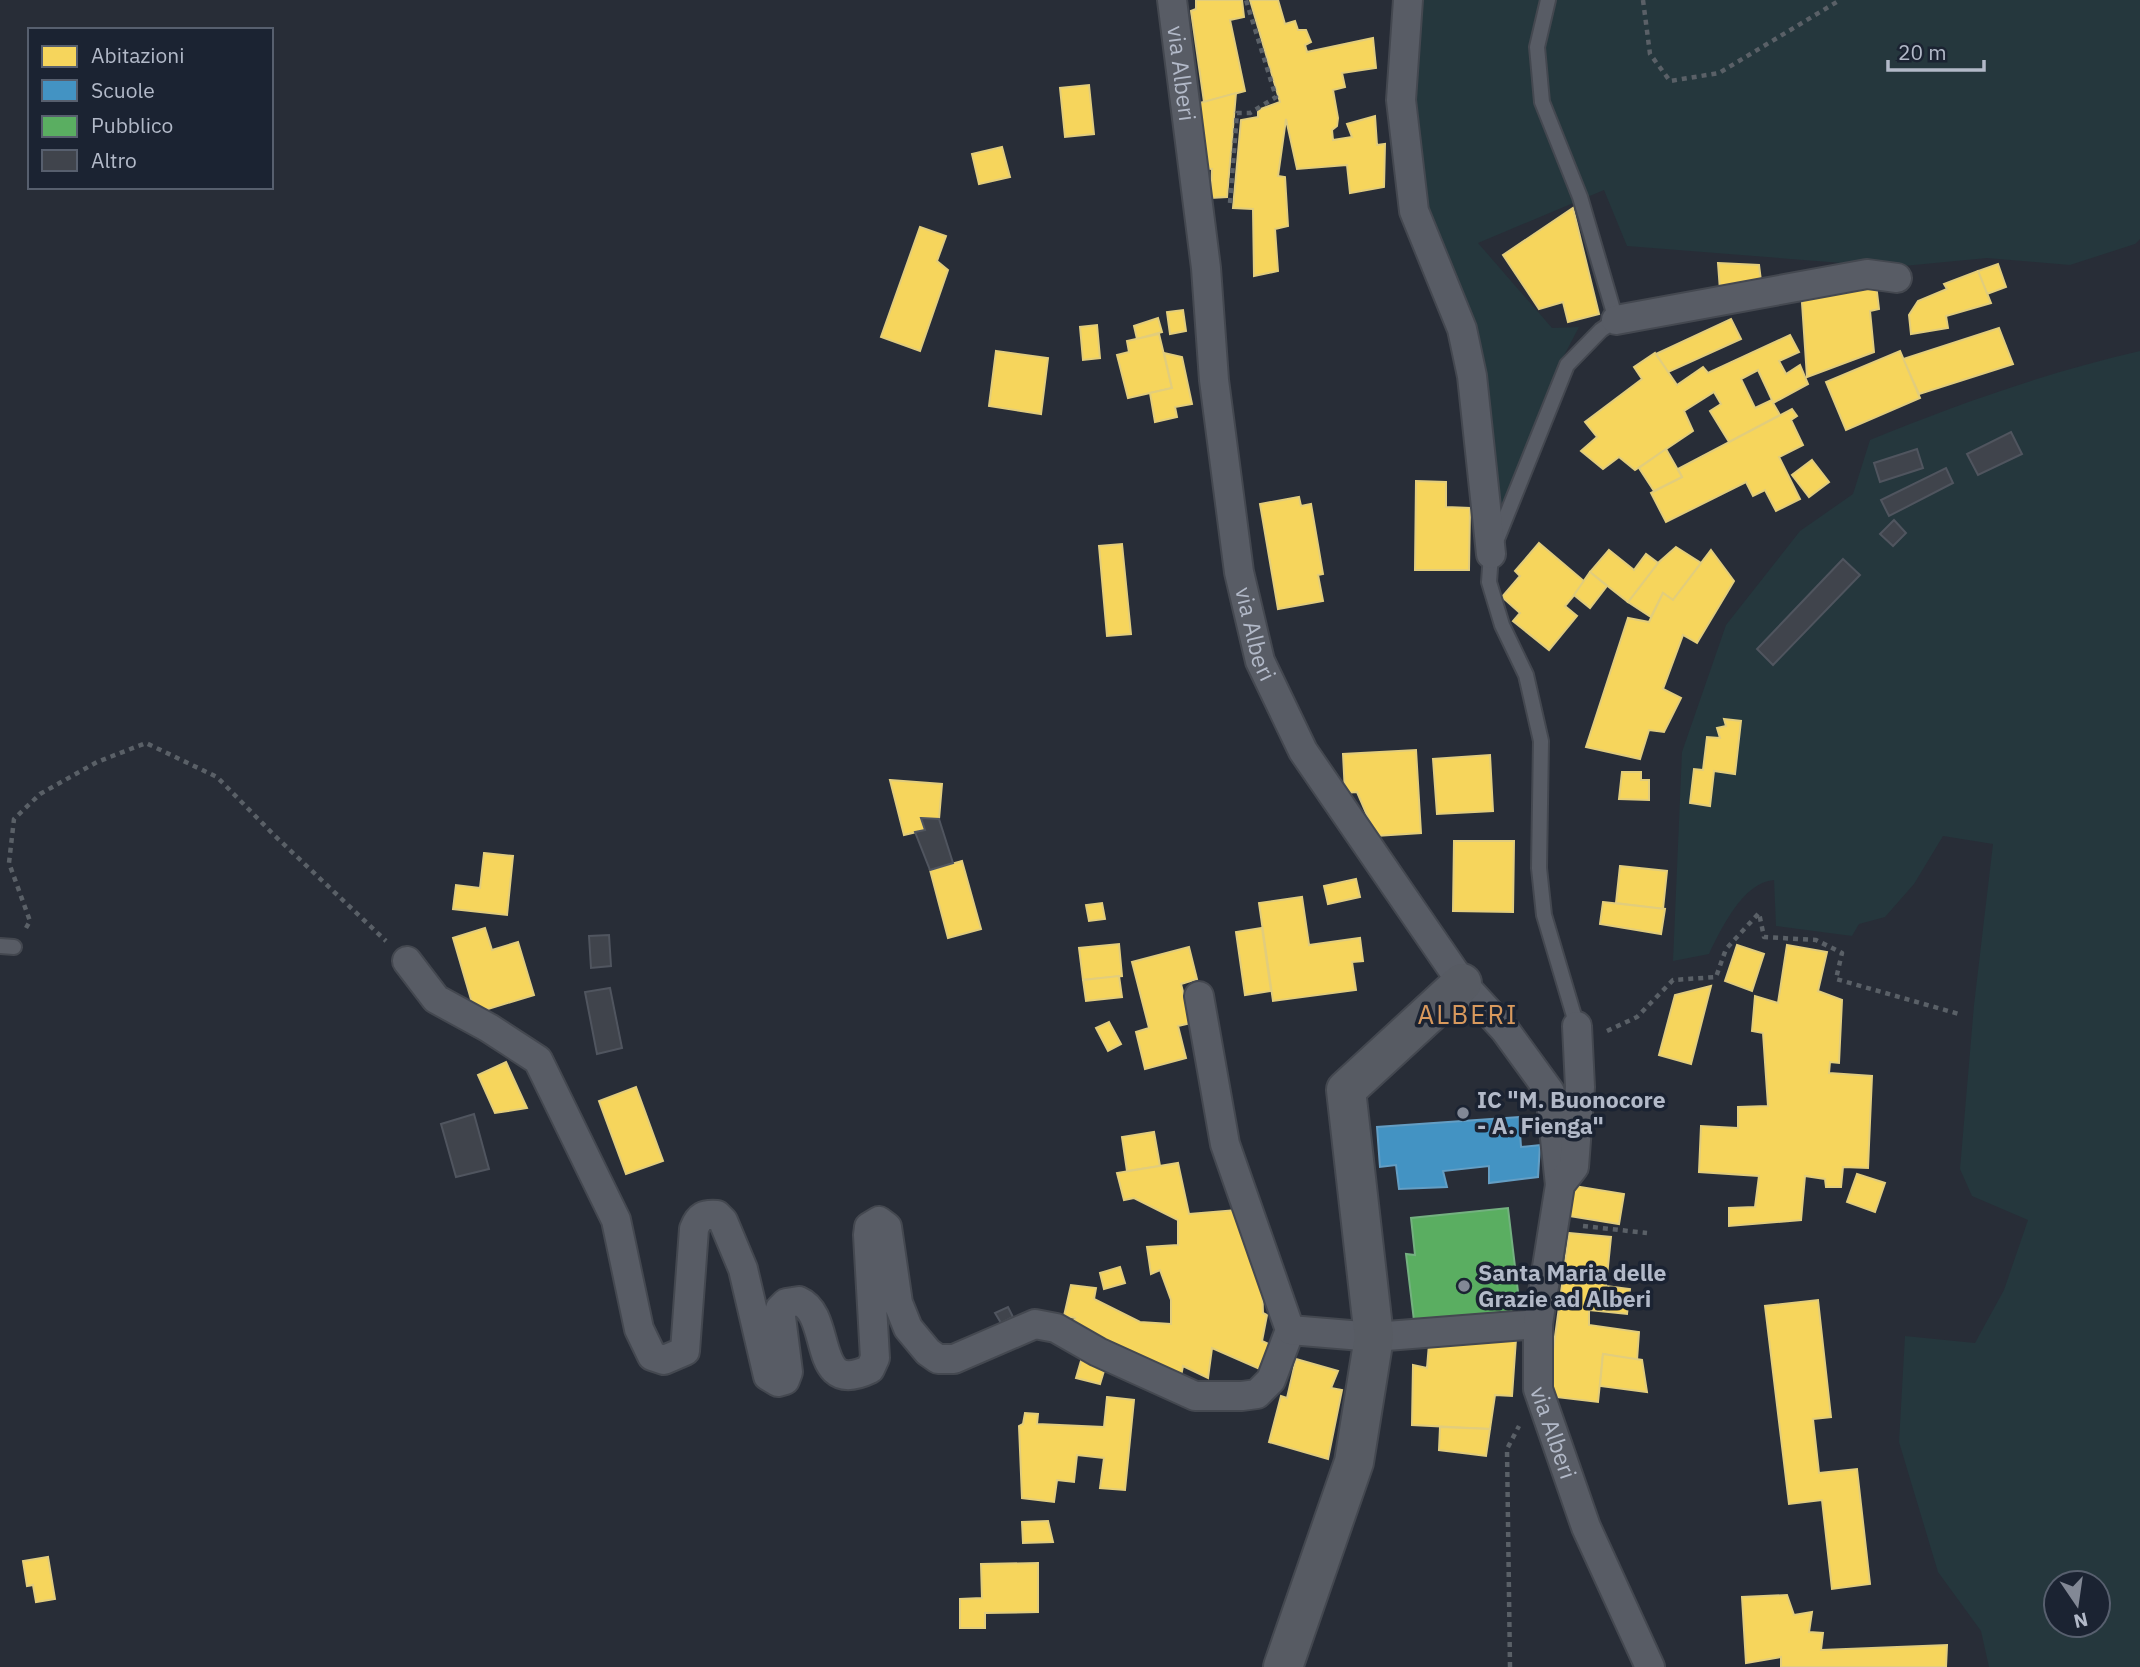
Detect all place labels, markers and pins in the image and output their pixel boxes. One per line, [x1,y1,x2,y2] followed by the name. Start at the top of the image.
[1477,1084,1666,1140] place label: IC "M. Buonocore - A. Fienga"
[1455,1105,1471,1121] marker: IC "M. Buonocore - A. Fienga"
[1478,1257,1666,1313] place label: Santa Maria delle Grazie ad Alberi
[1456,1278,1472,1294] marker: Santa Maria delle Grazie ad Alberi

